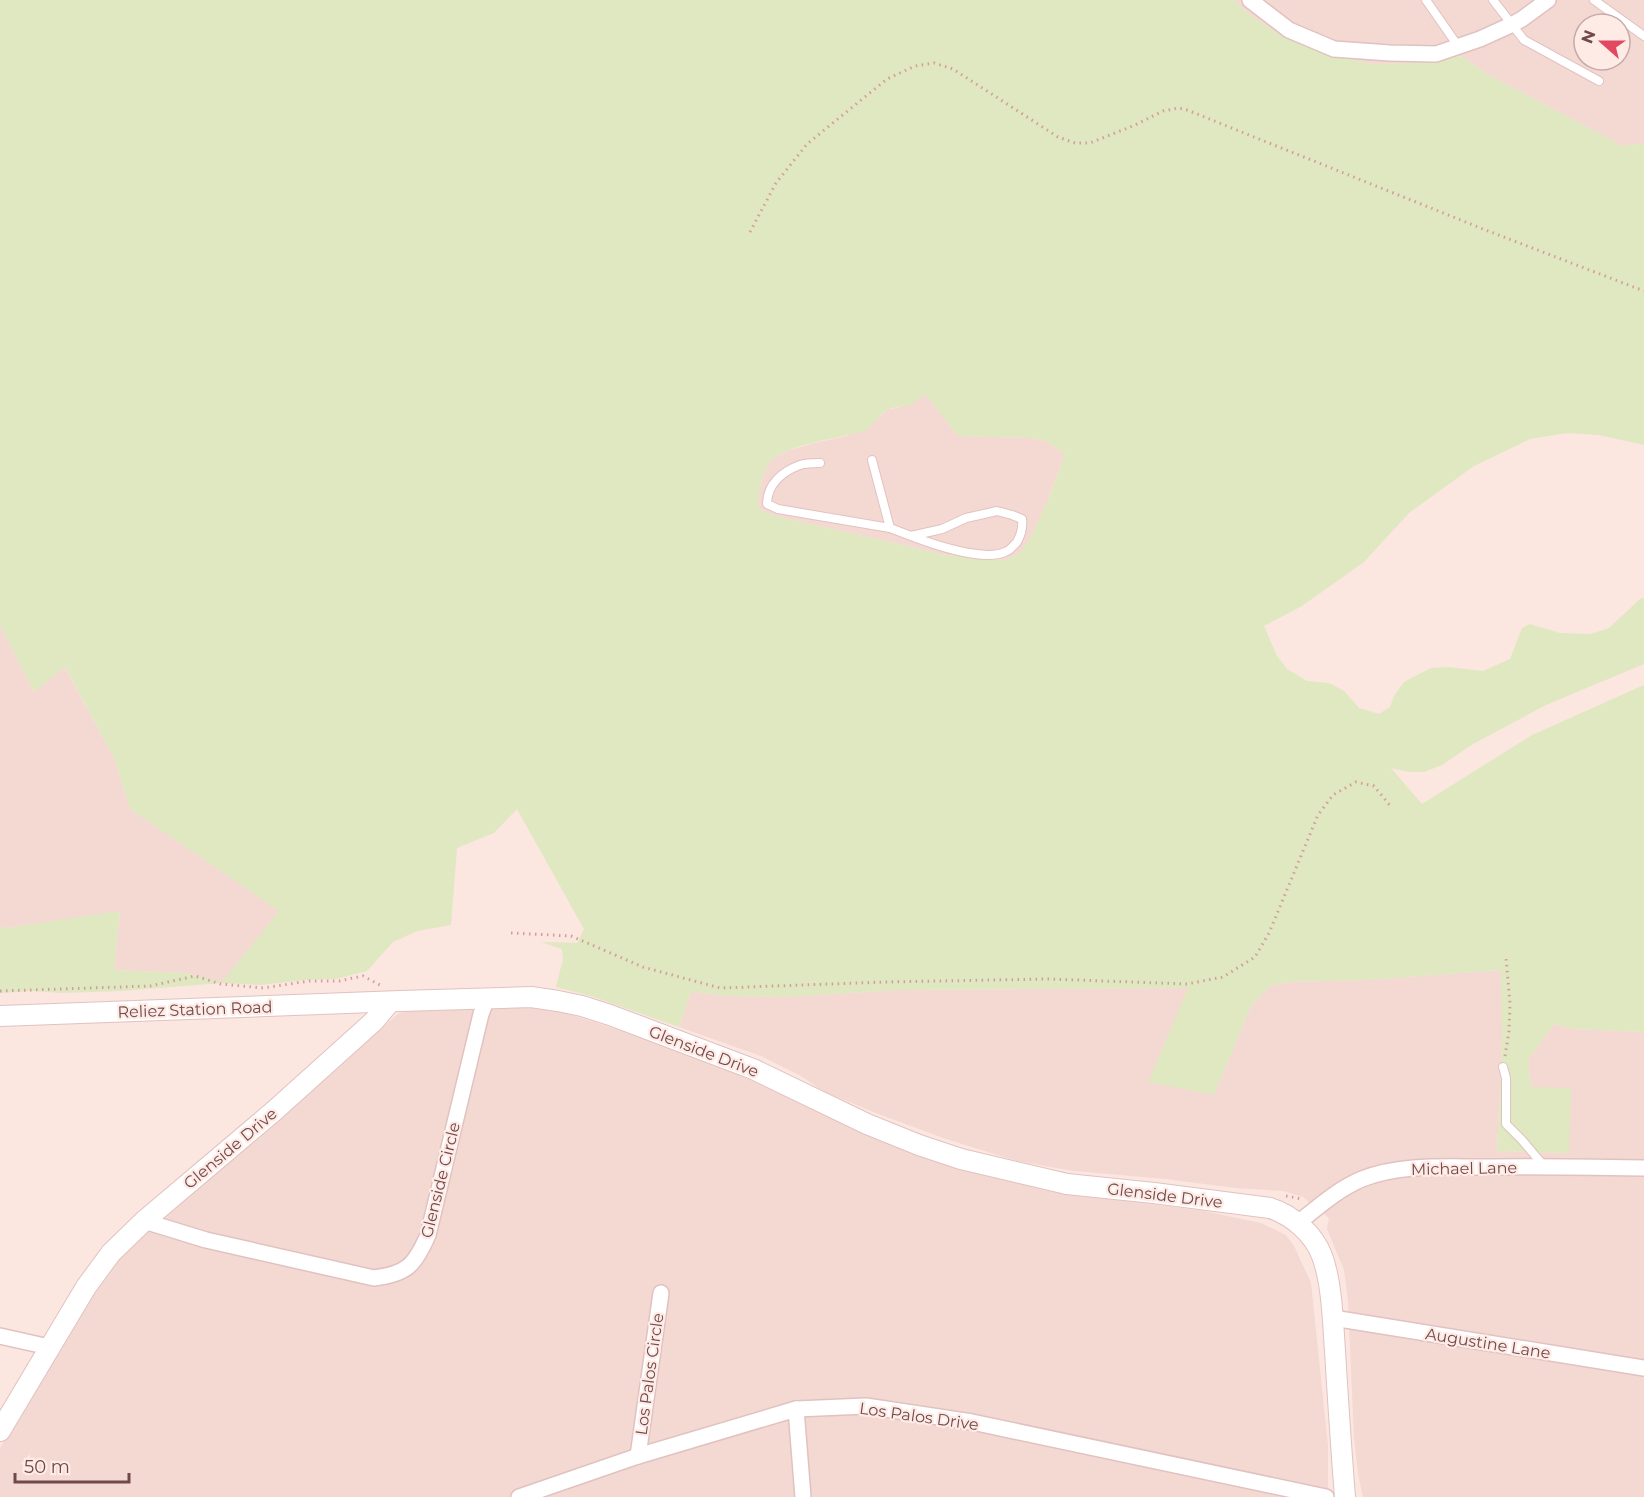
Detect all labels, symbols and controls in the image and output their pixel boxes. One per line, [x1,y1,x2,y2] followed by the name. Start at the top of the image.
[1572,12,1632,72] north arrow
[1577,27,1600,46] text: N
[117,997,273,1022] street label: Reliez Station Road
[646,1022,761,1081] street label: Glenside Drive
[180,1104,281,1193] street label: Glenside Drive
[417,1120,464,1240] street label: Glenside Circle
[1411,1158,1517,1179] street label: Michael Lane
[1106,1179,1224,1212] street label: Glenside Drive
[632,1312,667,1436] street label: Los Palos Circle
[1424,1324,1552,1363] street label: Augustine Lane
[858,1399,980,1434] street label: Los Palos Drive
[15,1446,129,1484] scale bar
[24,1456,70,1478] text: 50 m

